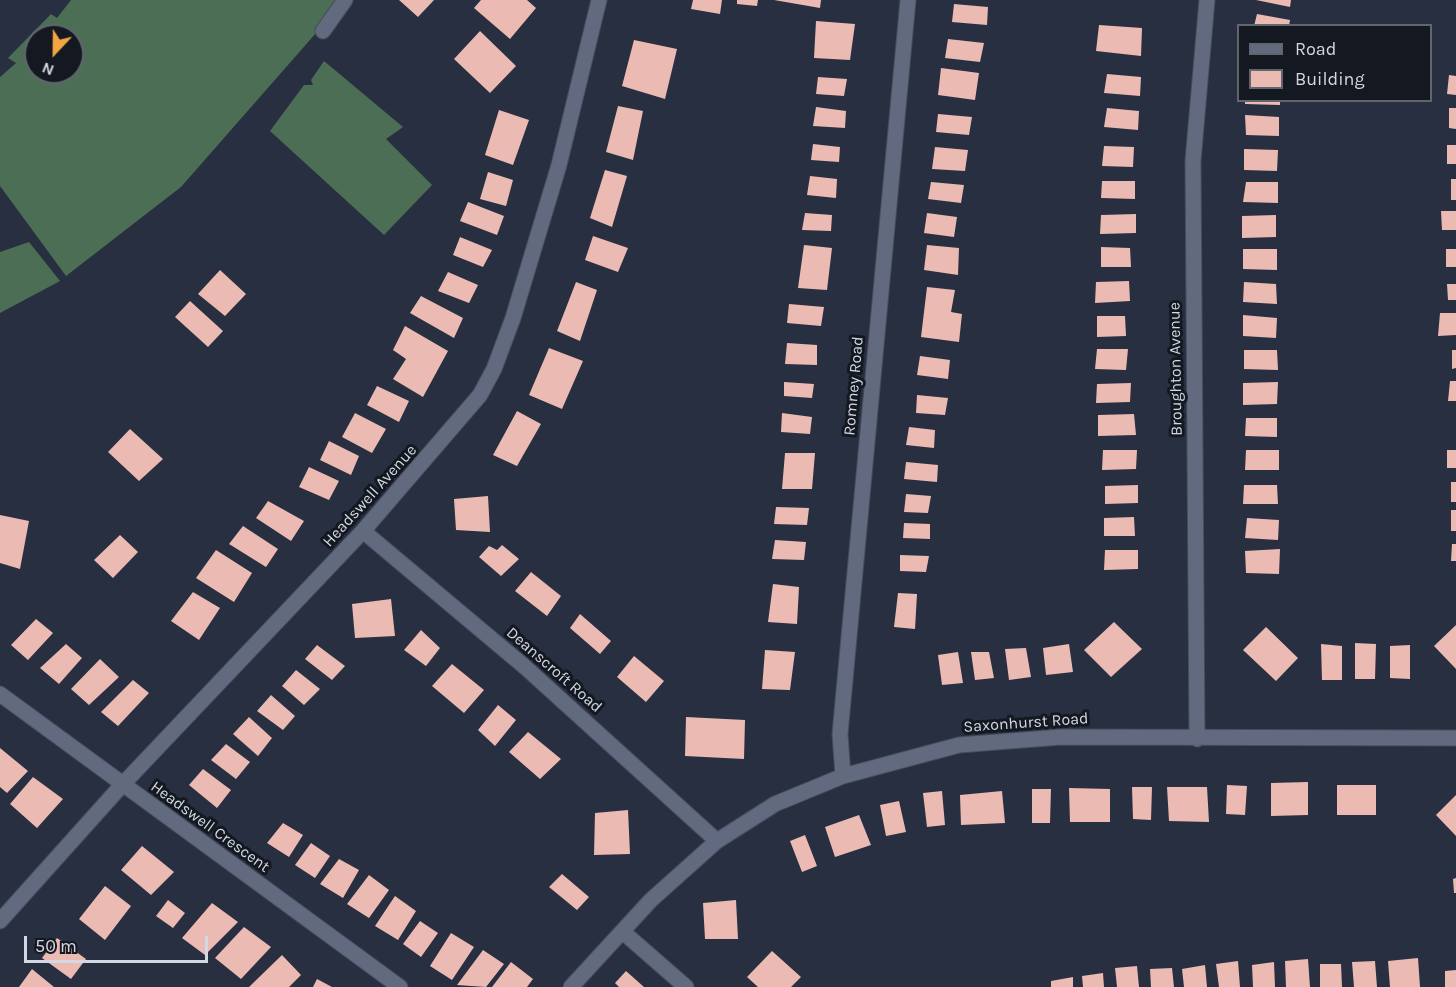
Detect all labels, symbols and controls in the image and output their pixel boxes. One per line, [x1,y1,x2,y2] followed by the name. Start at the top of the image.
[24,24,84,84] north arrow
[1237,24,1432,102] legend
[1295,38,1336,60] text: Road
[39,58,57,80] text: N
[1295,68,1365,90] text: Building
[1165,302,1187,436] street label: Broughton Avenue
[840,336,868,436] street label: Romney Road
[319,441,421,551] street label: Headswell Avenue
[502,623,606,717] street label: Deanscroft Road
[963,709,1089,737] street label: Saxonhurst Road
[147,777,273,877] street label: Headswell Crescent
[27,924,212,962] scale bar
[35,935,77,957] text: 50 m

